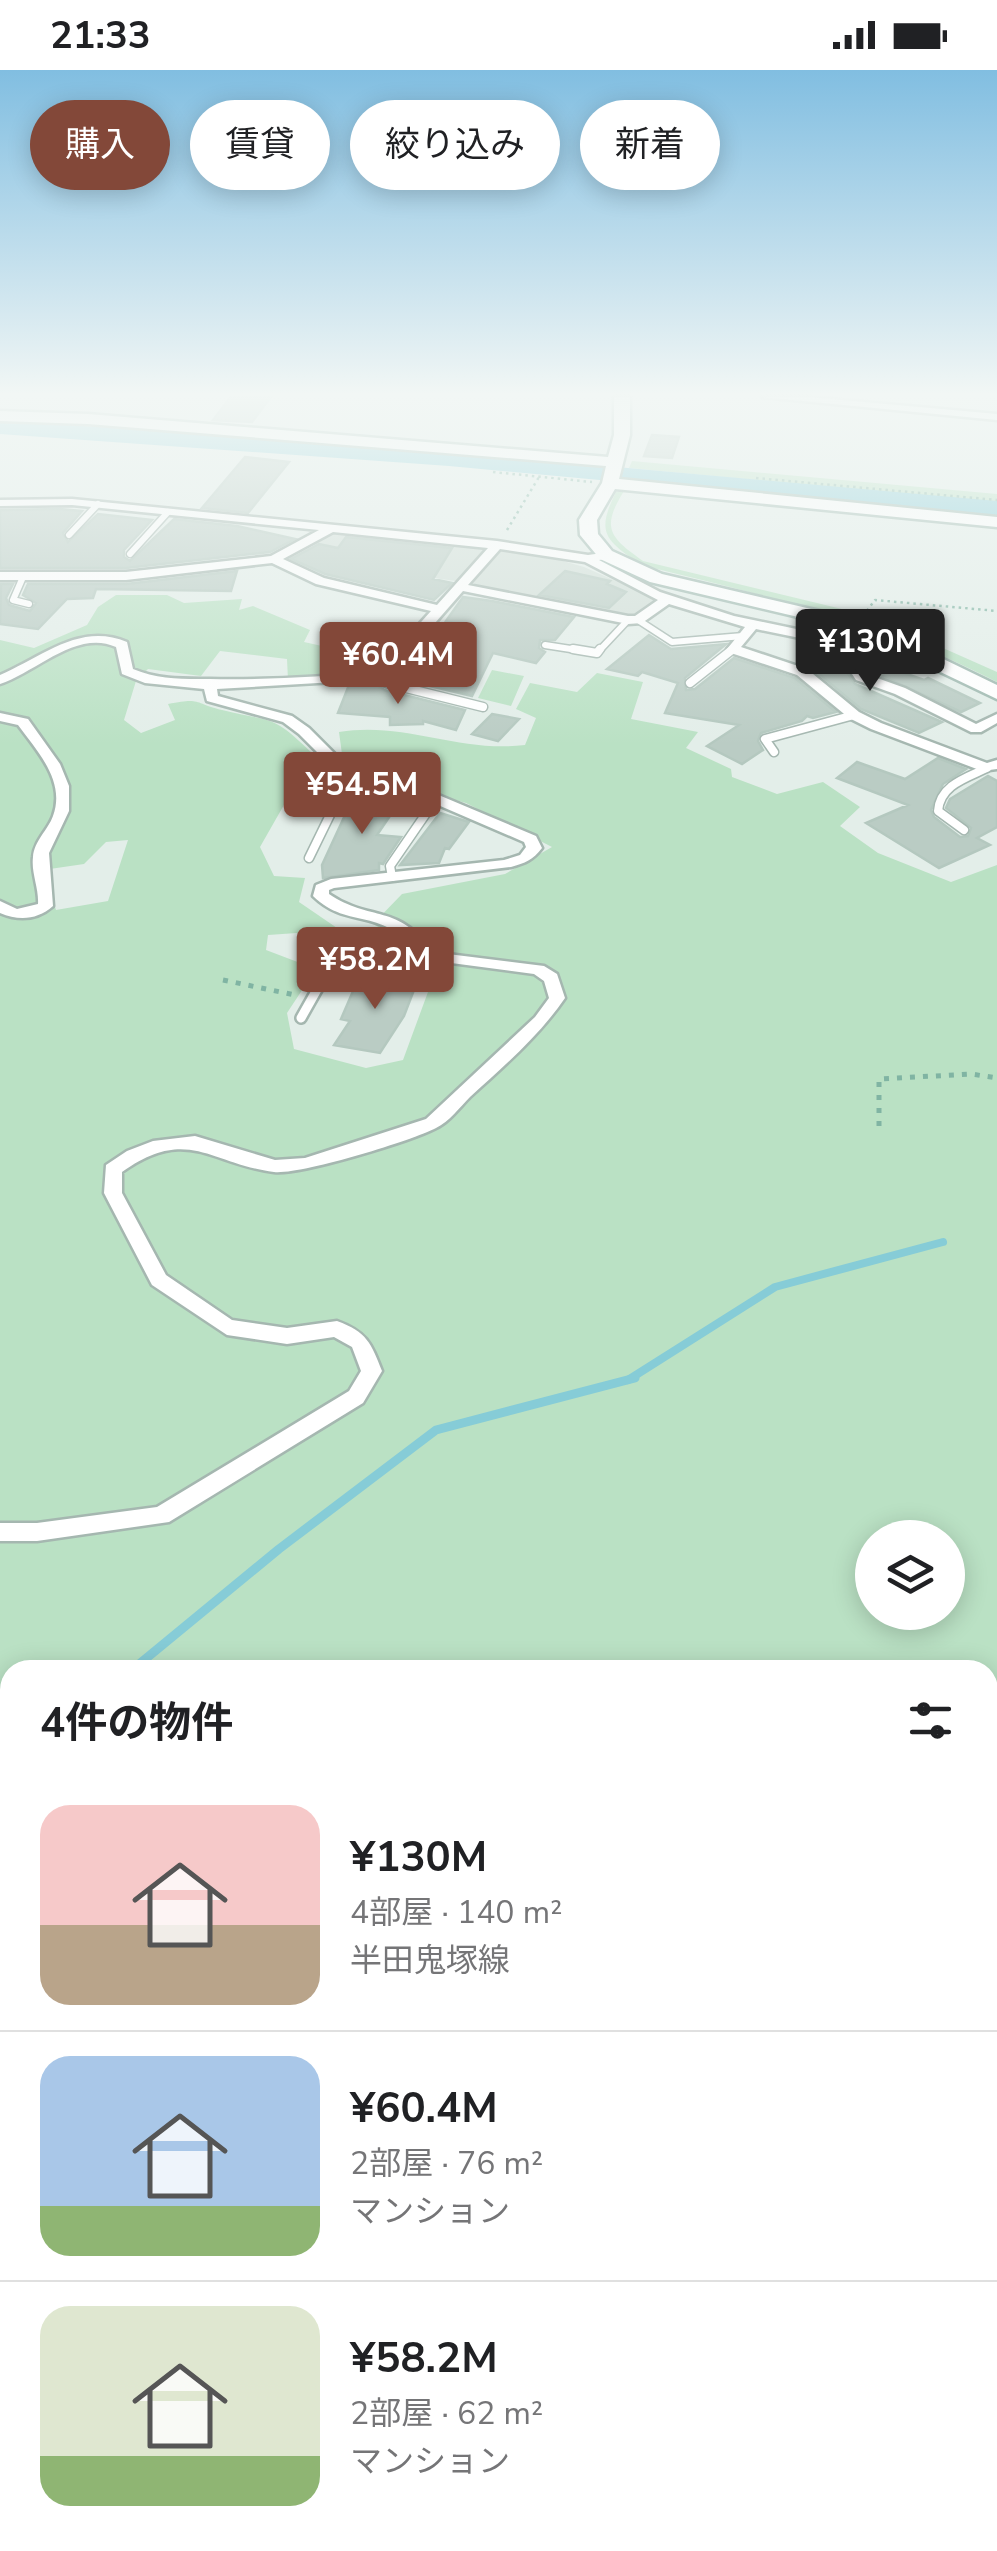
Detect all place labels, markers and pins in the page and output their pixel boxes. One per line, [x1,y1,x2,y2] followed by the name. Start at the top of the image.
[800,609,940,694] pin: ¥130M
[317,622,479,707] pin: ¥60.4M
[281,752,443,837] pin: ¥54.5M
[294,927,456,1012] pin: ¥58.2M

